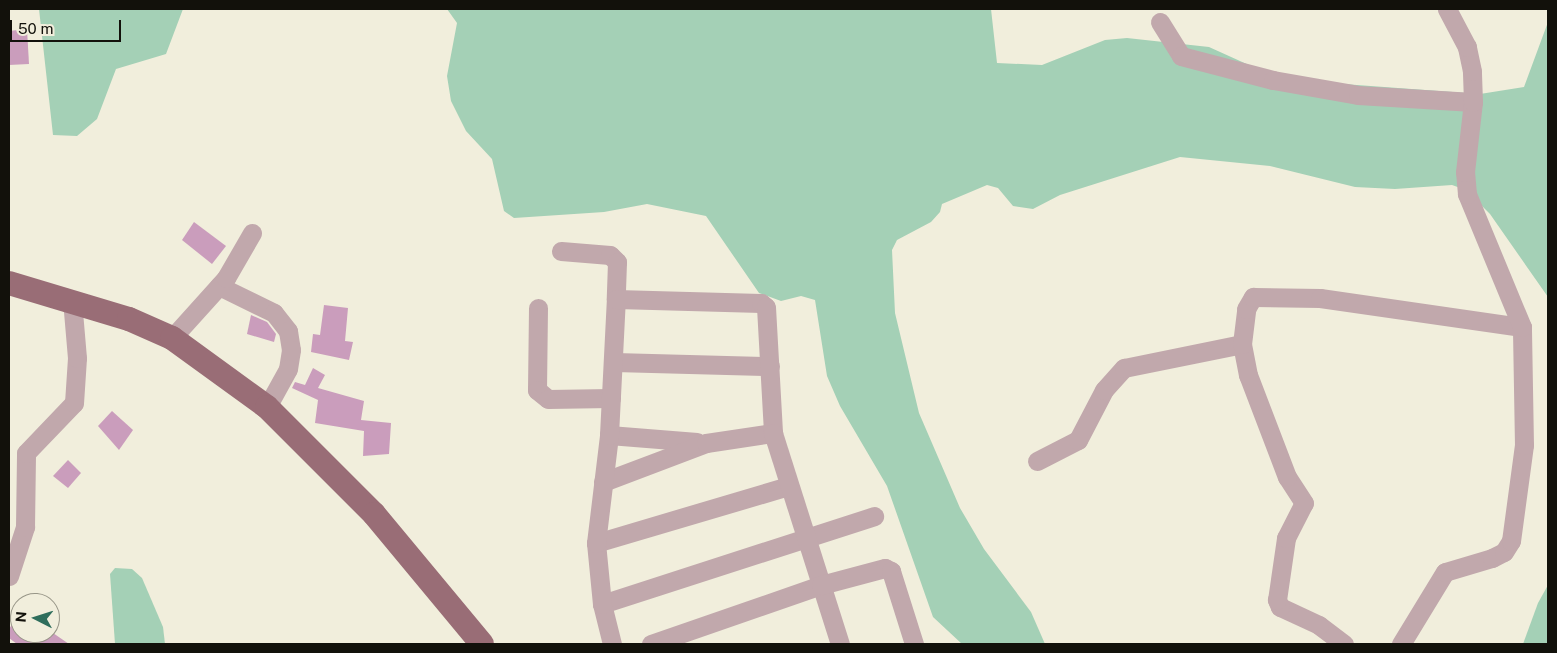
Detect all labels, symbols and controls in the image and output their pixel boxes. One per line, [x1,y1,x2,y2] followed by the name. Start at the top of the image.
[12,10,124,42] scale bar
[18,20,53,37] text: 50 m
[10,593,60,643] north arrow
[13,611,29,623] text: N

